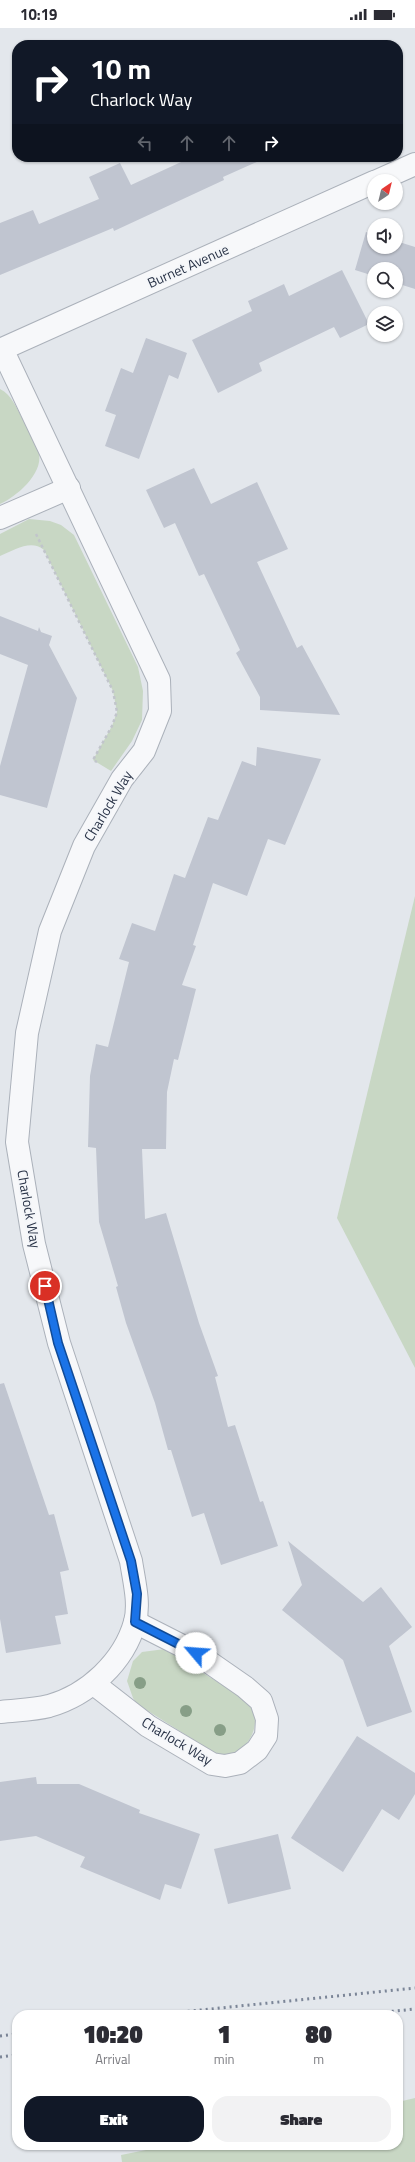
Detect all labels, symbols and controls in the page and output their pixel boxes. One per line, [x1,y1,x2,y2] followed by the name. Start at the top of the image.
[20,3,57,26] text: 10:19
[90,47,151,90] text: 10 m
[24,56,76,108] icon: right
[90,86,192,113] text: Charlock Way
[134,132,156,154] icon: left
[176,132,198,154] icon: ahead
[218,132,240,154] icon: ahead
[260,132,282,154] icon: right
[367,174,403,210] north arrow
[367,174,403,342] map controls
[367,218,403,254] button: sound
[144,238,232,293] street label: Burnet Avenue
[367,262,403,298] button: search
[367,306,403,342] button: layers
[78,766,137,845] street label: Charlock Way
[12,1168,47,1250] street label: Charlock Way
[28,1269,62,1303] pin
[34,1275,56,1297] icon: arrive
[175,1632,217,1674] position arrow
[138,1711,217,1770] street label: Charlock Way
[83,2016,143,2052] text: 10:20
[218,2016,231,2052] text: 1
[306,2016,332,2052] text: 80
[95,2049,131,2069] text: Arrival
[214,2049,234,2069] text: min
[313,2049,324,2069] text: m
[24,2096,204,2142] button: Exit
[212,2096,391,2142] button: Share

